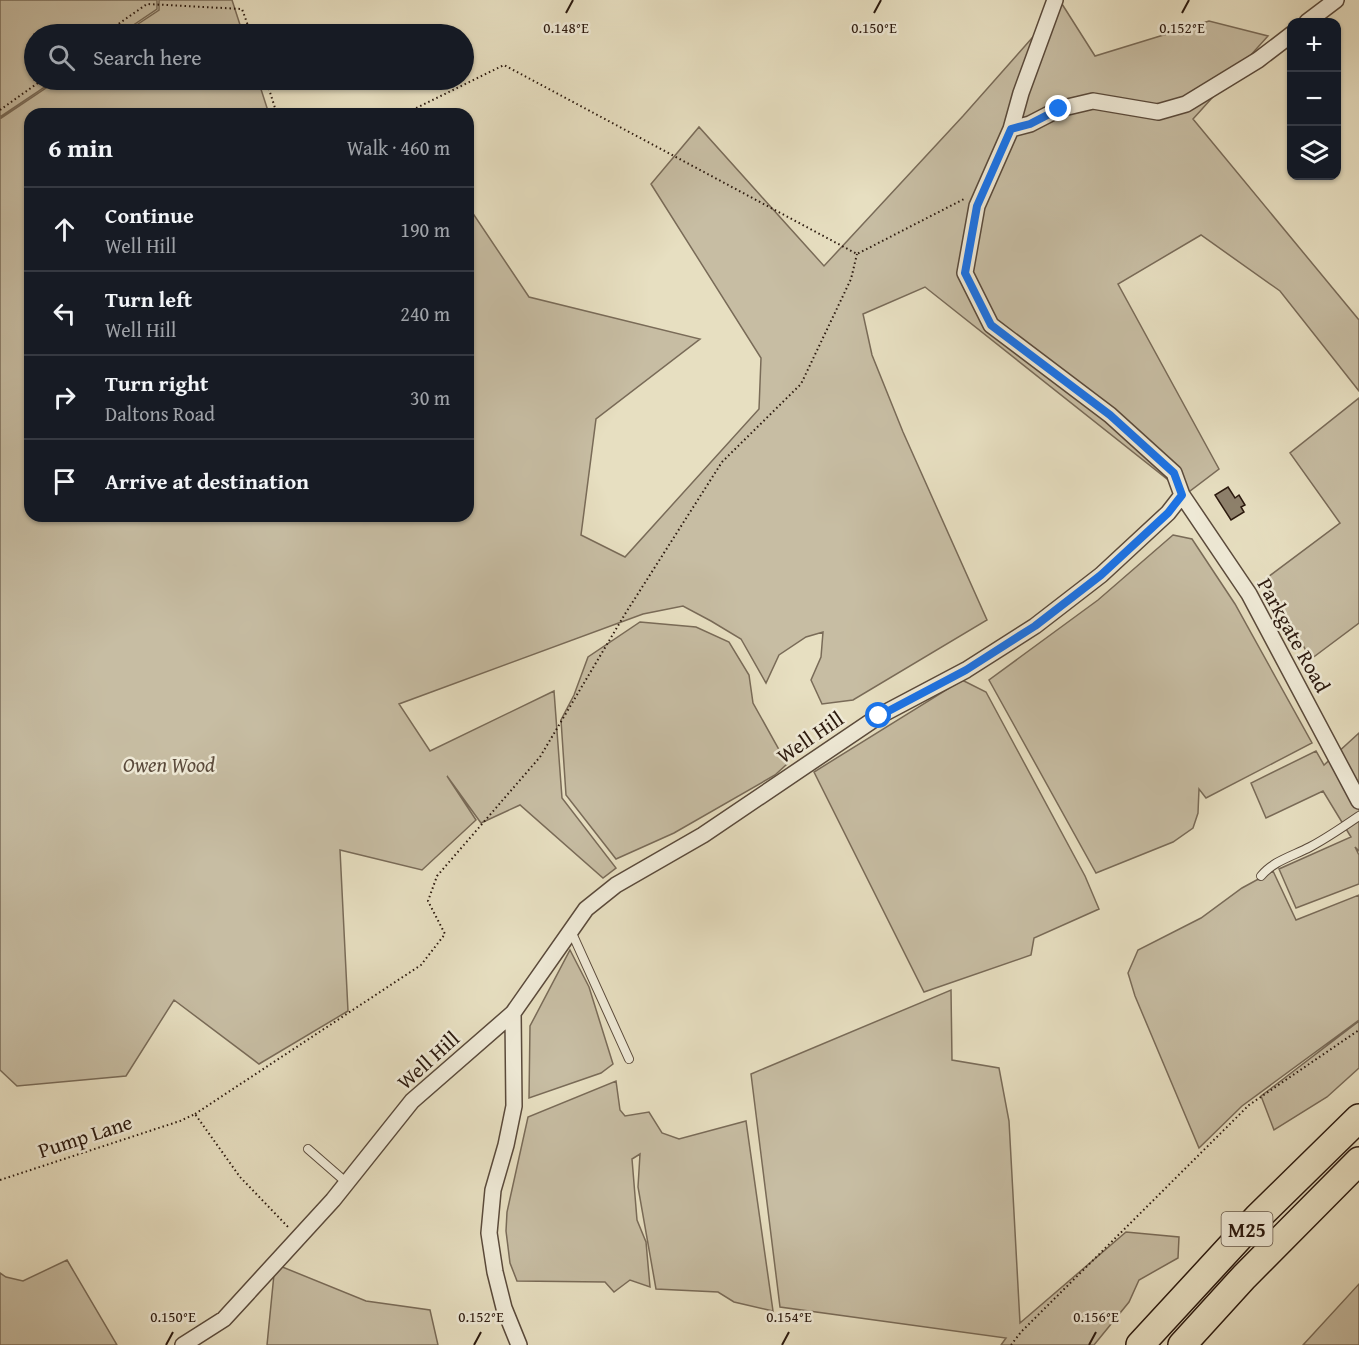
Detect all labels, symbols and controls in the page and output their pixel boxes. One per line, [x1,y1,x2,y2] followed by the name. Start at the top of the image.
[543,17,589,38] text: 0.148°E
[851,17,897,38] text: 0.150°E
[1159,17,1205,38] text: 0.152°E
[1287,18,1341,180] map controls
[1287,18,1341,72] button: +
[24,24,474,90] search box
[45,41,78,74] icon: search
[93,41,202,73] text: Search here
[1287,72,1341,126] button: −
[1045,95,1071,121] route end
[1287,126,1341,180] button: layers
[48,128,113,167] text: 6 min
[347,133,450,162] text: Walk · 460 m
[105,199,194,231] text: Continue
[48,213,81,246] icon: ahead
[400,215,450,244] text: 190 m
[105,231,176,260] text: Well Hill
[105,283,192,315] text: Turn left
[48,297,81,330] icon: left
[400,299,450,328] text: 240 m
[105,315,176,344] text: Well Hill
[105,367,208,399] text: Turn right
[48,381,81,414] icon: right
[410,383,450,412] text: 30 m
[105,399,215,428] text: Daltons Road
[48,465,81,498] icon: arrive
[105,465,309,497] text: Arrive at destination
[1250,572,1339,699] street label: Parkgate Road
[865,702,891,728] route start
[770,703,850,771] street label: Well Hill
[123,749,215,780] park label: Owen Wood
[390,1023,466,1097] street label: Well Hill
[34,1106,136,1166] street label: Pump Lane
[1222,1212,1272,1246] road number: M25
[150,1306,196,1327] text: 0.150°E
[458,1306,504,1327] text: 0.152°E
[766,1306,812,1327] text: 0.154°E
[1073,1306,1119,1327] text: 0.156°E

